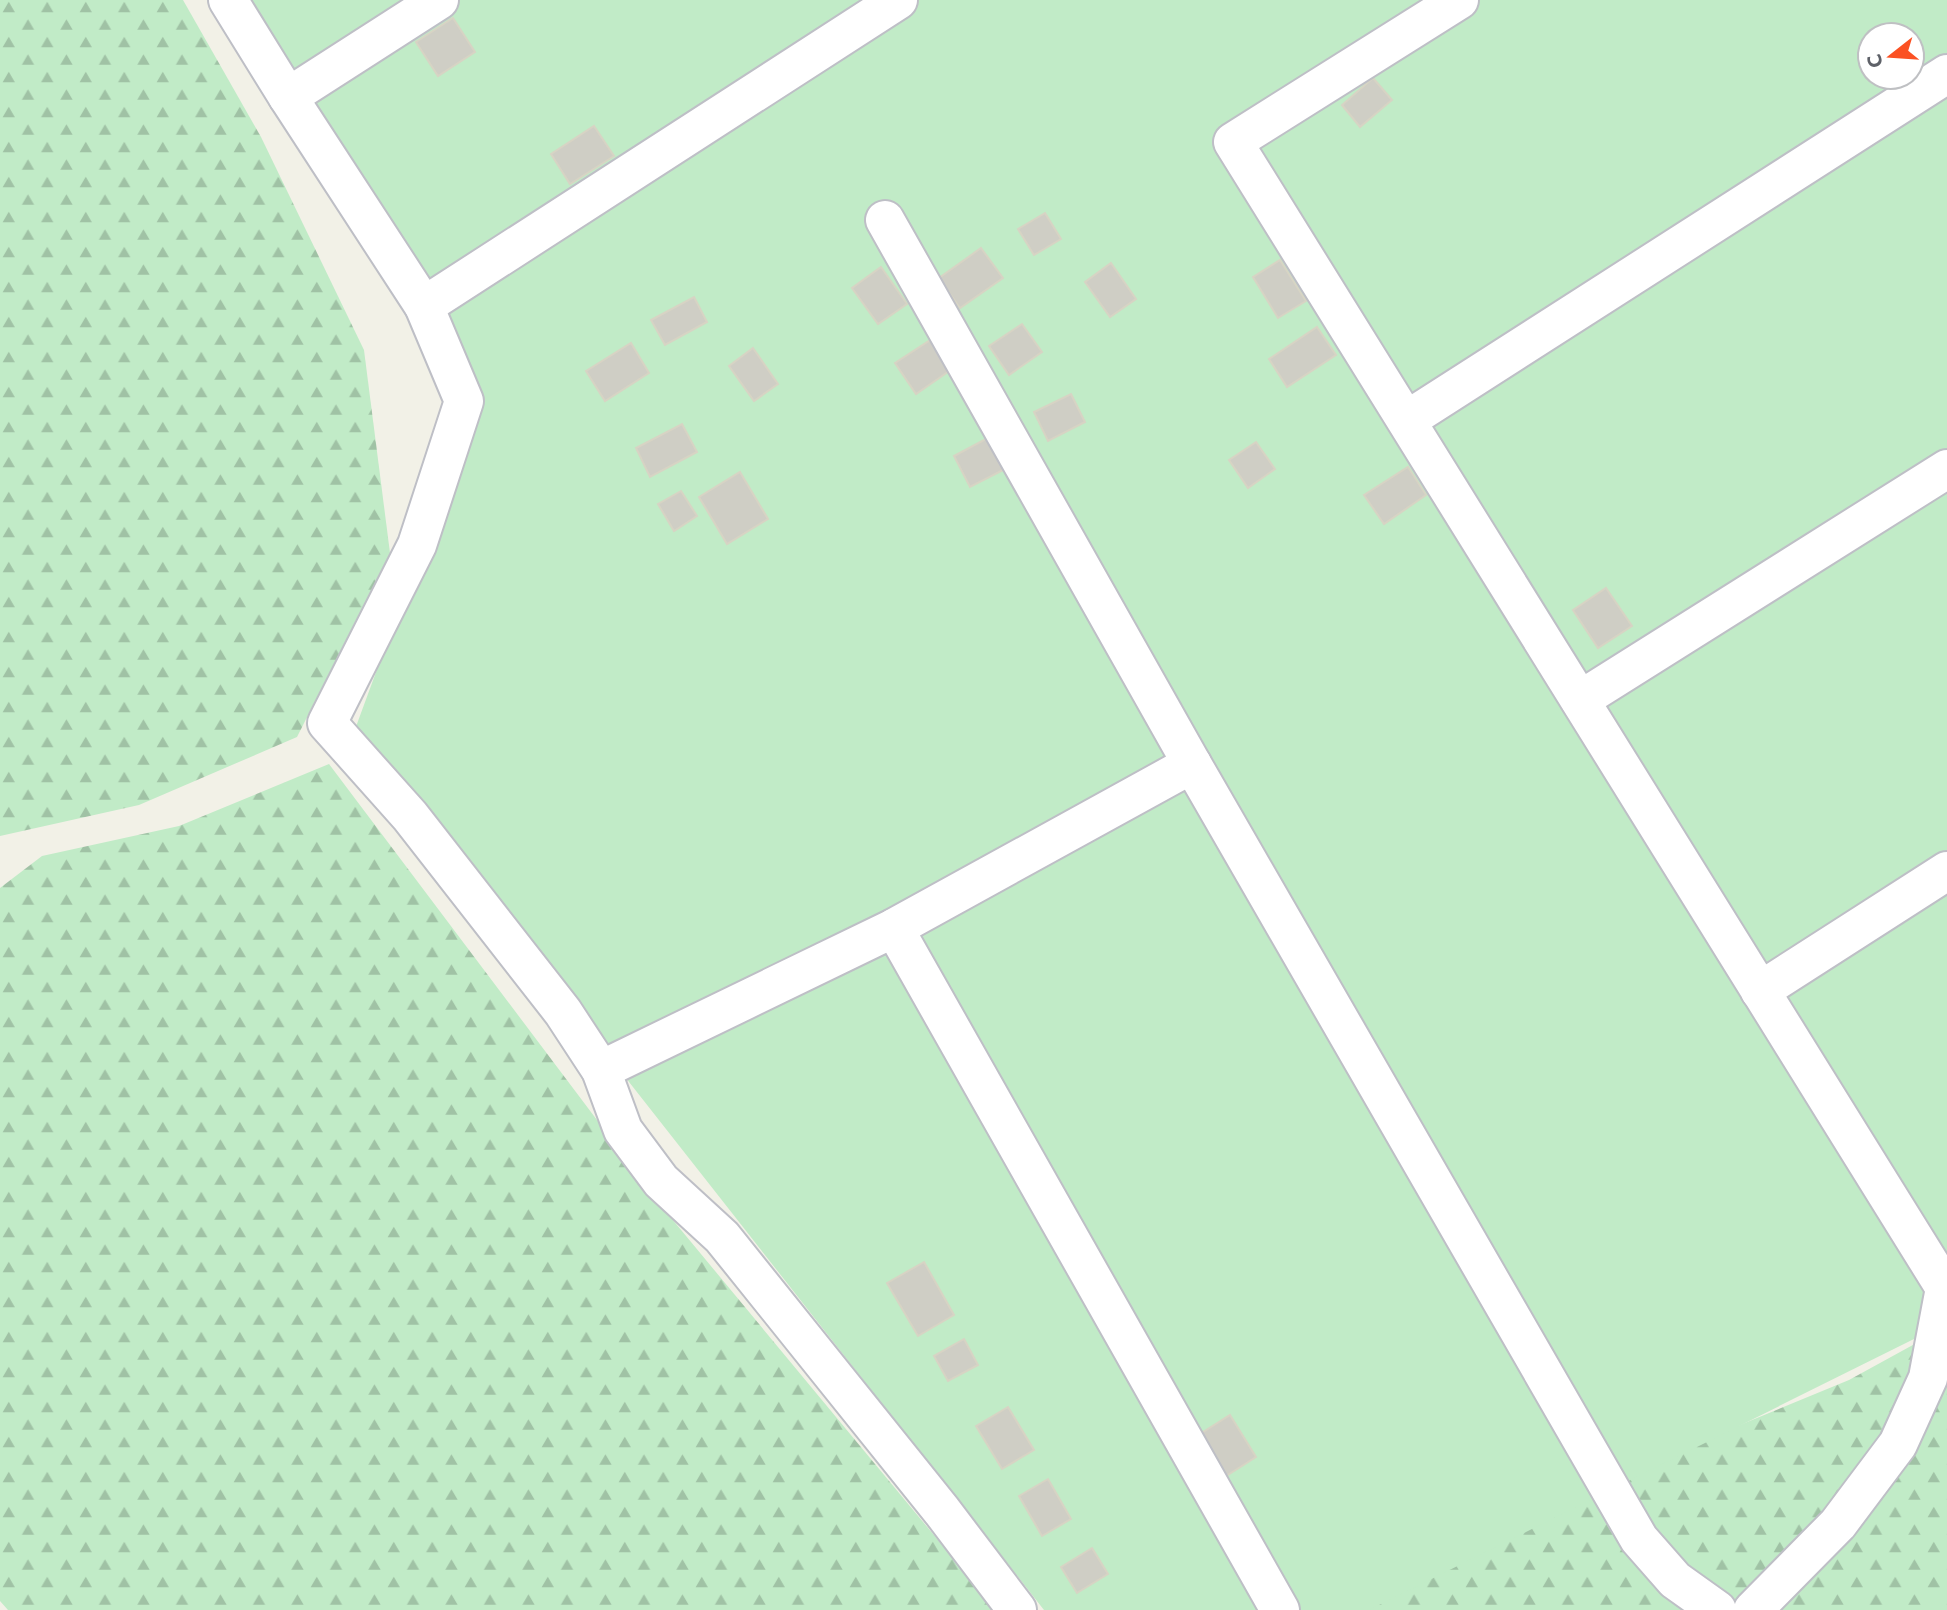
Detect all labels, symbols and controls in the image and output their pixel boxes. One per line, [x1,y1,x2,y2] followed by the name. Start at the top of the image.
[1856,21,1926,91] north arrow
[1861,52,1887,71] text: С

